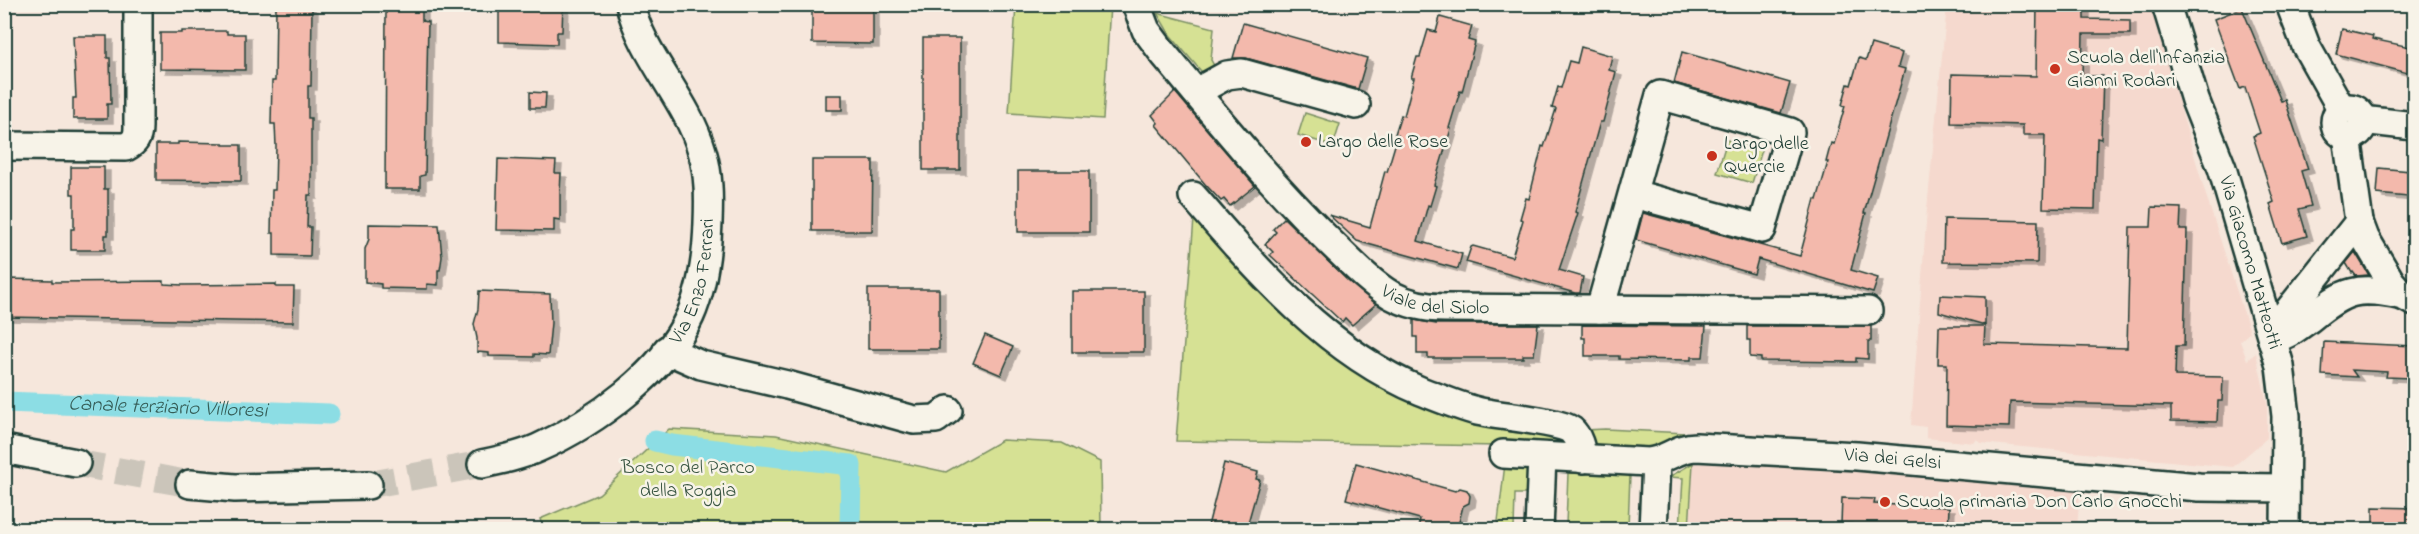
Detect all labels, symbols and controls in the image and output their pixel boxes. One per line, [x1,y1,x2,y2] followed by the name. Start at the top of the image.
[2067,44,2225,96] place label: Scuola dell'Infanzia Gianni Rodari
[2048,62,2062,76] marker: Scuola dell'Infanzia Gianni Rodari
[1318,128,1448,158] place label: Largo delle Rose
[1724,130,1809,182] place label: Largo delle Quercie
[1299,135,1313,149] marker: Largo delle Rose
[1705,149,1719,163] marker: Largo delle Quercie
[2210,171,2289,353] street label: Via Giacomo Matteotti
[662,218,723,351] street label: Via Enzo Ferrari
[1374,277,1490,323] street label: Viale del Siolo
[68,389,270,427] water label: Canale terziario Villoresi
[1842,441,1943,478] street label: Via dei Gelsi
[620,454,755,507] park label: Bosco del Parco della Roggia
[1897,488,2182,517] place label: Scuola primaria Don Carlo Gnocchi
[1878,495,1892,509] marker: Scuola primaria Don Carlo Gnocchi

